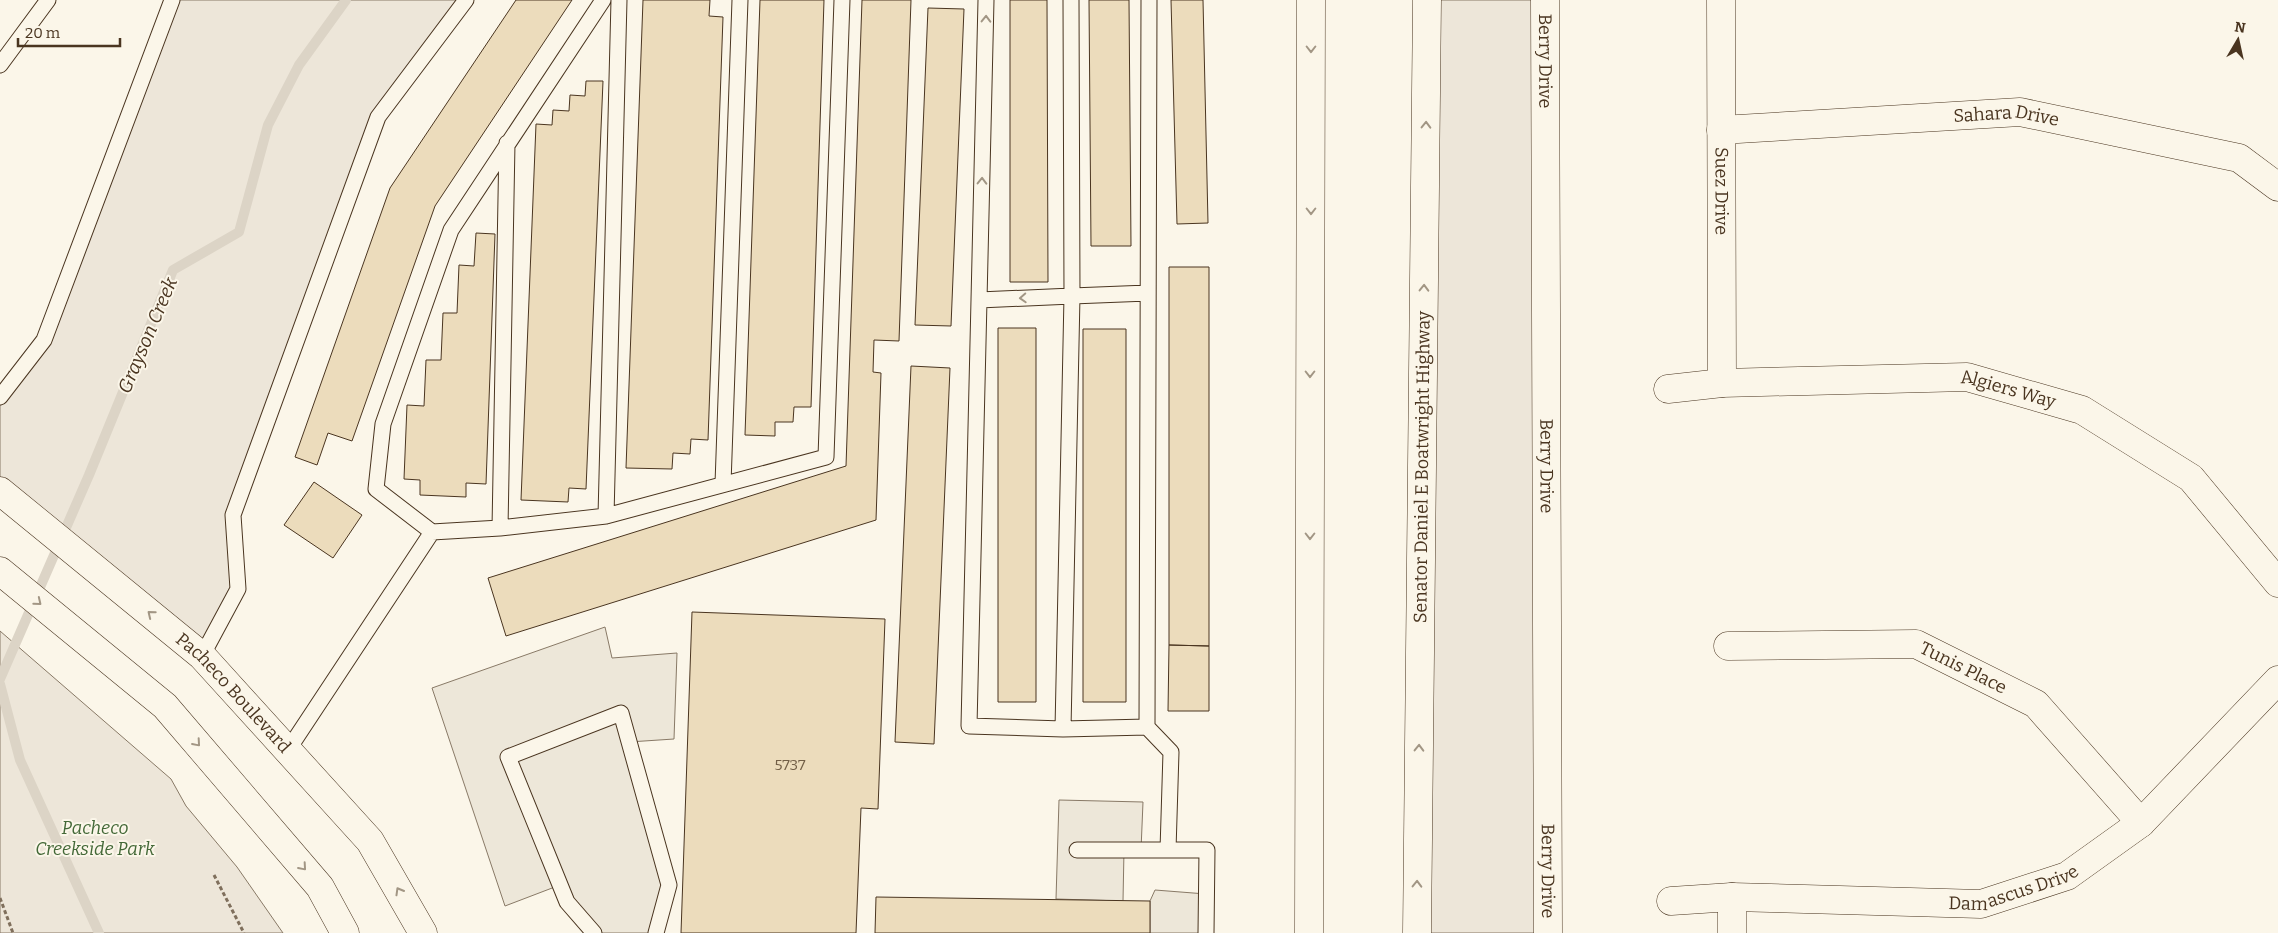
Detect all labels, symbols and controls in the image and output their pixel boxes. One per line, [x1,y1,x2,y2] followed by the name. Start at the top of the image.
[1534,14,1556,108] street label: Berry Drive
[18,15,120,47] scale bar
[981,15,991,22] one-way arrow
[2213,15,2263,65] north arrow
[2233,18,2247,37] text: N
[25,24,61,42] text: 20 m
[1306,45,1316,53] one-way arrow
[1953,100,2061,131] street label: Sahara Drive
[1421,121,1431,129] one-way arrow
[1710,147,1733,235] street label: Suez Drive
[977,177,987,185] one-way arrow
[1306,208,1316,215] one-way arrow
[113,273,182,397] water label: Grayson Creek
[1419,284,1429,292] one-way arrow
[1019,293,1027,304] one-way arrow
[1409,310,1435,623] street label: Senator Daniel E Boatwright Highway
[1960,366,2059,413] street label: Algiers Way
[1305,370,1315,378] one-way arrow
[1535,419,1558,513] street label: Berry Drive
[1305,532,1315,540] one-way arrow
[32,596,41,605] one-way arrow
[147,610,156,619] one-way arrow
[171,628,296,758] street label: Pacheco Boulevard
[1916,637,2011,699] street label: Tunis Place
[191,738,200,747] one-way arrow
[1413,744,1424,752] one-way arrow
[774,756,806,774] house number: 5737
[35,817,155,860] park label: Pacheco Creekside Park
[1537,824,1559,918] street label: Berry Drive
[1948,860,2083,915] street label: Damascus Drive
[297,861,306,870] one-way arrow
[1412,880,1422,888] one-way arrow
[395,887,405,896] one-way arrow

